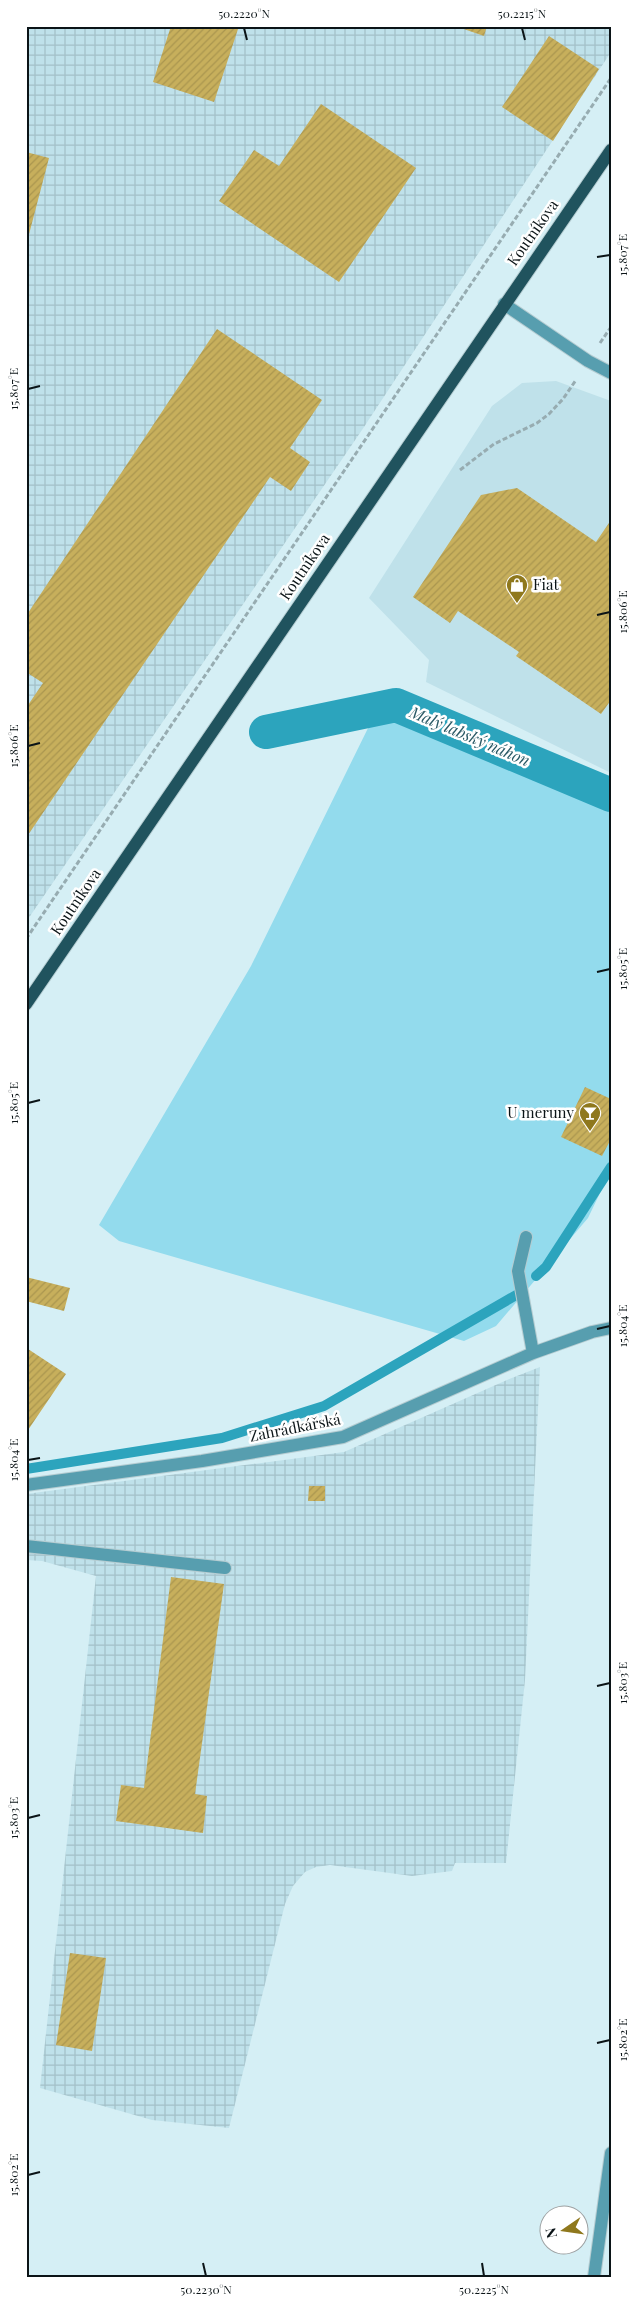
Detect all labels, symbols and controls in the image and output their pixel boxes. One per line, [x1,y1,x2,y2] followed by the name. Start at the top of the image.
[218,5,270,21] text: 50.2220°N
[498,5,547,21] text: 50.2215°N
[502,195,562,269] street label: Koutníkova
[614,234,630,276] text: 15.807°E
[5,368,21,410] text: 15.807°E
[275,529,334,604] street label: Koutníkova
[505,573,529,604] shop icon: Fiat
[533,574,559,594] place label: Fiat
[614,590,630,634] text: 15.806°E
[406,700,533,770] water label: Malý labský náhon
[5,724,21,768] text: 15.806°E
[46,864,105,939] street label: Koutníkova
[614,948,630,990] text: 15.805°E
[5,1082,21,1124] text: 15.805°E
[578,1101,602,1132] bar icon: U meruny
[507,1102,574,1122] place label: U meruny
[614,1305,630,1347] text: 15.804°E
[247,1408,343,1446] street label: Zahrádkářská
[5,1439,21,1481] text: 15.804°E
[614,1662,630,1704] text: 15.803°E
[5,1797,21,1839] text: 15.803°E
[614,2019,630,2061] text: 15.802°E
[5,2154,21,2196] text: 15.802°E
[540,2206,590,2256] north arrow
[540,2226,561,2240] text: N
[180,2281,232,2297] text: 50.2230°N
[459,2281,509,2297] text: 50.2225°N

